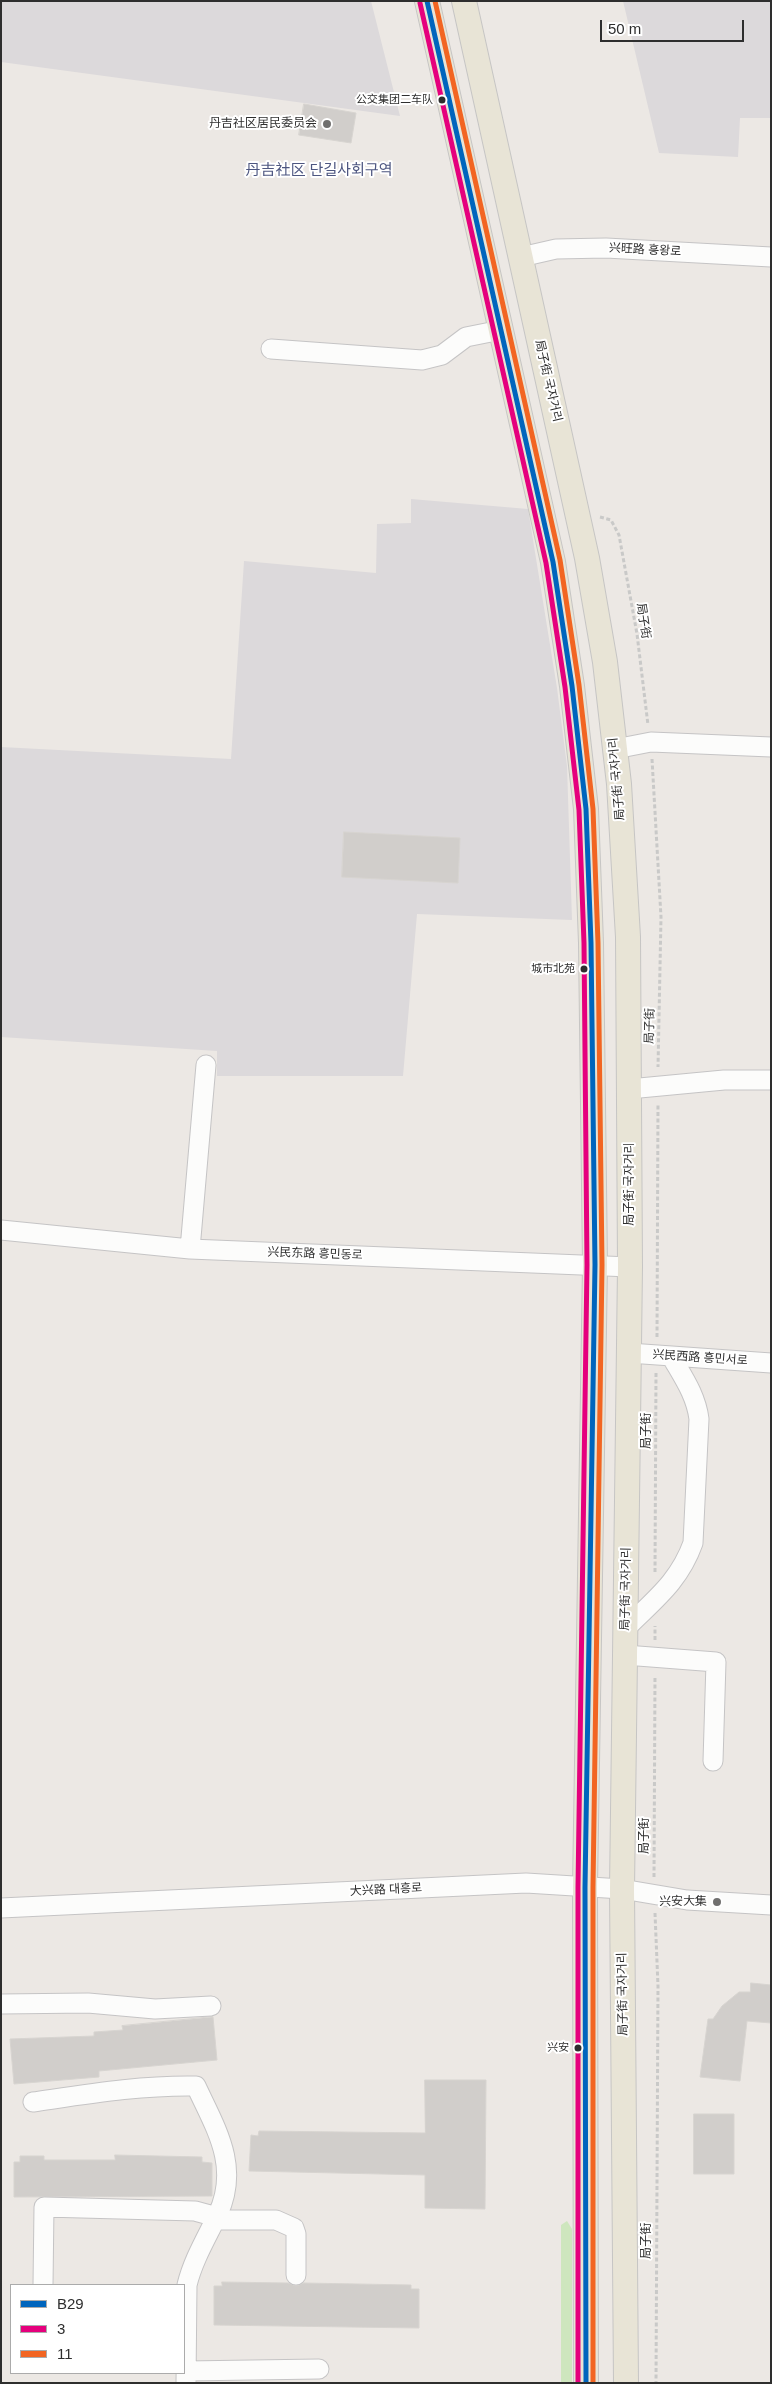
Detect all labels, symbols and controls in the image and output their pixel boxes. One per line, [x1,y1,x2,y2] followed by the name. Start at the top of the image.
[602,10,746,42] scale bar
[608,20,641,37] text: 50 m
[356,93,433,107] place label: 公交集团二车队
[437,95,447,105] marker: 公交集团二车队
[209,117,317,131] place label: 丹吉社区居民委员会
[321,118,333,130] marker: 丹吉社区居民委员会
[246,162,392,180] district label: 丹吉社区 단길사회구역
[608,241,682,259] street label: 兴旺路 흥왕로
[532,339,564,423] street label: 局子街 국자거리
[633,602,653,640] street label: 局子街
[606,737,628,821] street label: 局子街 국자거리
[531,962,575,976] place label: 城市北苑
[579,964,589,974] marker: 城市北苑
[642,1008,658,1044] street label: 局子街
[623,1142,637,1226] street label: 局子街 국자거리
[267,1245,363,1263] street label: 兴民东路 흥민동로
[652,1347,748,1369] street label: 兴民西路 흥민서로
[640,1413,654,1449] street label: 局子街
[618,1547,634,1631] street label: 局子街 국자거리
[638,1818,652,1854] street label: 局子街
[349,1881,423,1899] street label: 大兴路 대흥로
[659,1895,707,1909] place label: 兴安大集
[711,1896,723,1908] marker: 兴安大集
[615,1952,631,2036] street label: 局子街 국자거리
[547,2041,569,2055] place label: 兴安
[573,2043,583,2053] marker: 兴安
[640,2223,654,2259] street label: 局子街
[10,2284,185,2374] legend
[57,2295,84,2312] text: B29
[57,2320,65,2337] text: 3
[57,2345,73,2362] text: 11

